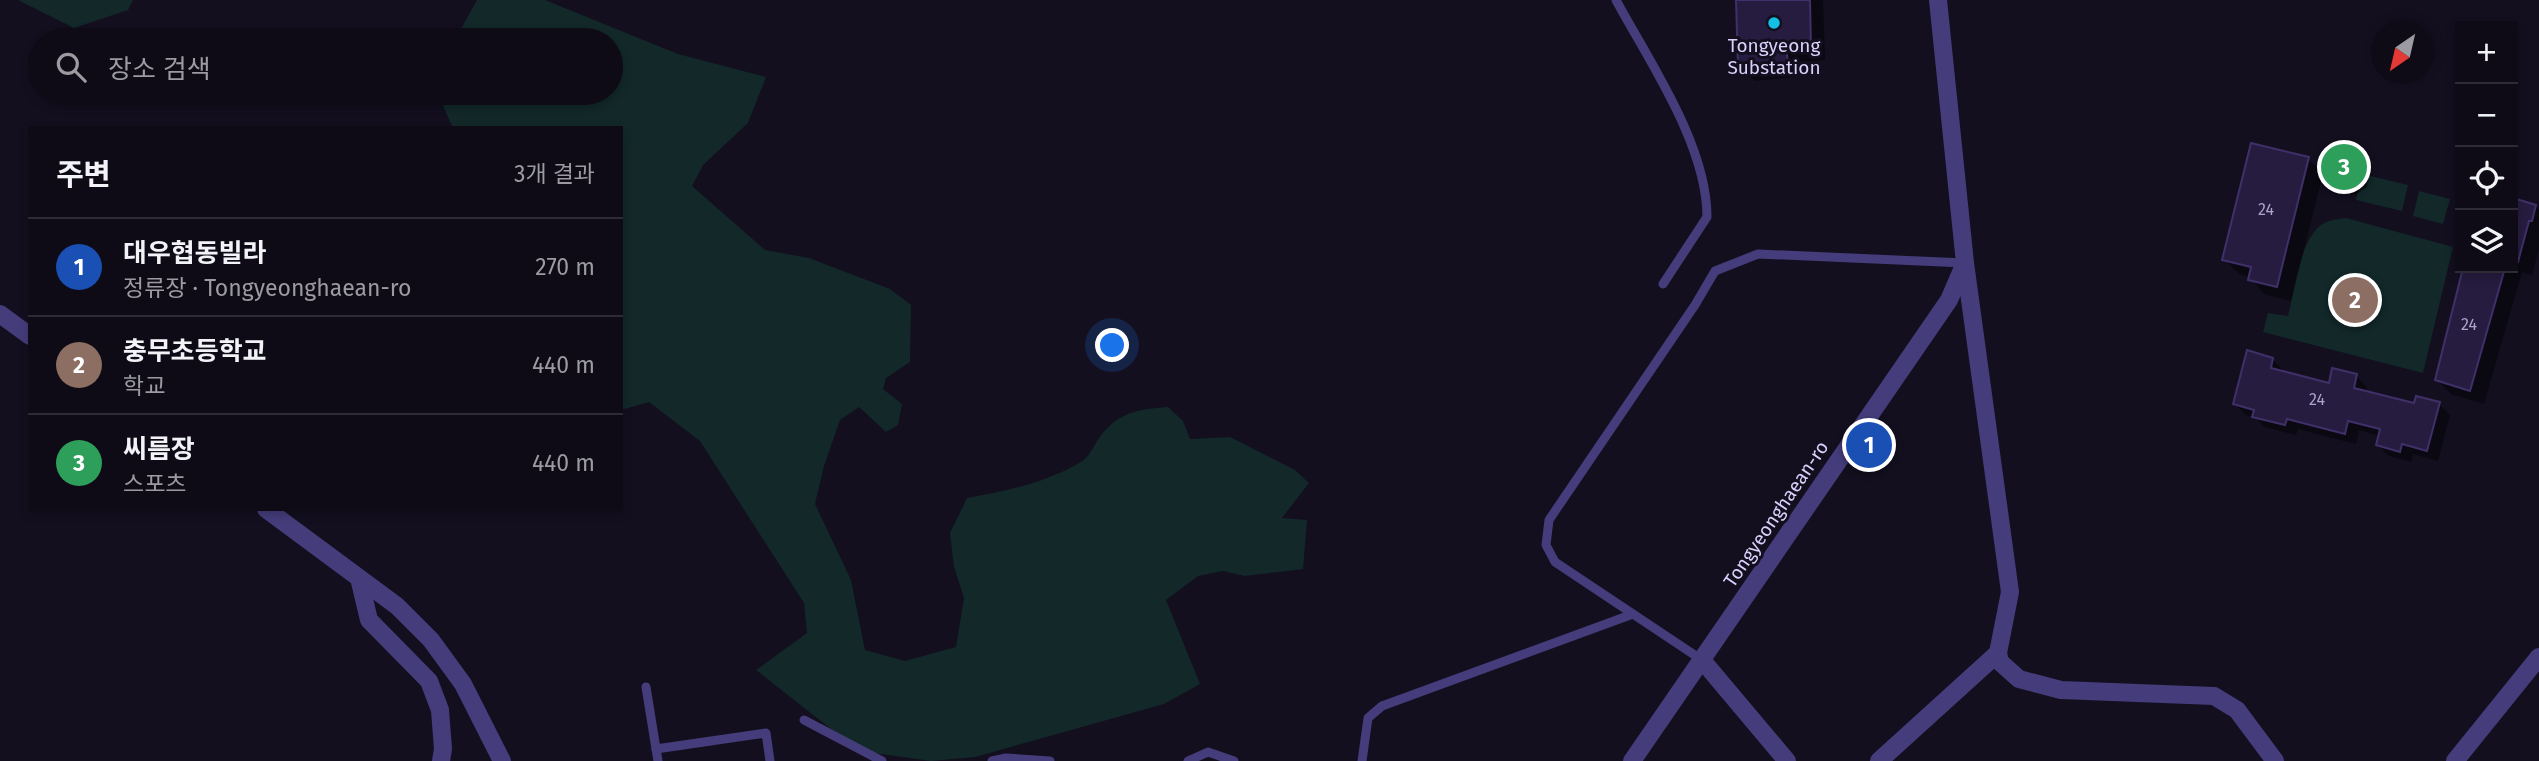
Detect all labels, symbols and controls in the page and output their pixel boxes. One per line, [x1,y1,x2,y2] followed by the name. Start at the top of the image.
[1766,15,1782,31] marker: Tongyeong Substation
[2371,21,2434,84] north arrow
[2455,21,2518,273] map controls
[2455,21,2518,84] button: +
[28,28,623,105] search box
[1727,34,1821,79] place label: Tongyeong Substation
[52,48,90,86] icon: search
[108,54,211,85] text: 장소 검색
[2455,84,2518,147] button: −
[2321,141,2367,193] pin: 3
[2455,147,2518,210] button: locate
[56,157,111,193] text: 주변
[514,160,595,188] text: 3개 결과
[2258,200,2274,219] house number: 24
[2455,210,2518,273] button: layers
[123,238,267,269] text: 대우협동빌라
[74,253,84,281] text: 1
[535,253,595,281] text: 270 m
[123,274,412,302] text: 정류장 · Tongyeonghaean-ro
[2332,274,2378,326] pin: 2
[2461,315,2477,334] house number: 24
[1095,328,1129,362] your location
[123,336,267,367] text: 충무초등학교
[73,351,85,379] text: 2
[532,351,595,379] text: 440 m
[123,372,165,400] text: 학교
[2309,390,2325,409] house number: 24
[1846,419,1892,471] pin: 1
[123,434,195,465] text: 씨름장
[1719,437,1833,591] street label: Tongyeonghaean-ro
[73,449,85,477] text: 3
[532,449,595,477] text: 440 m
[123,470,186,498] text: 스포츠

